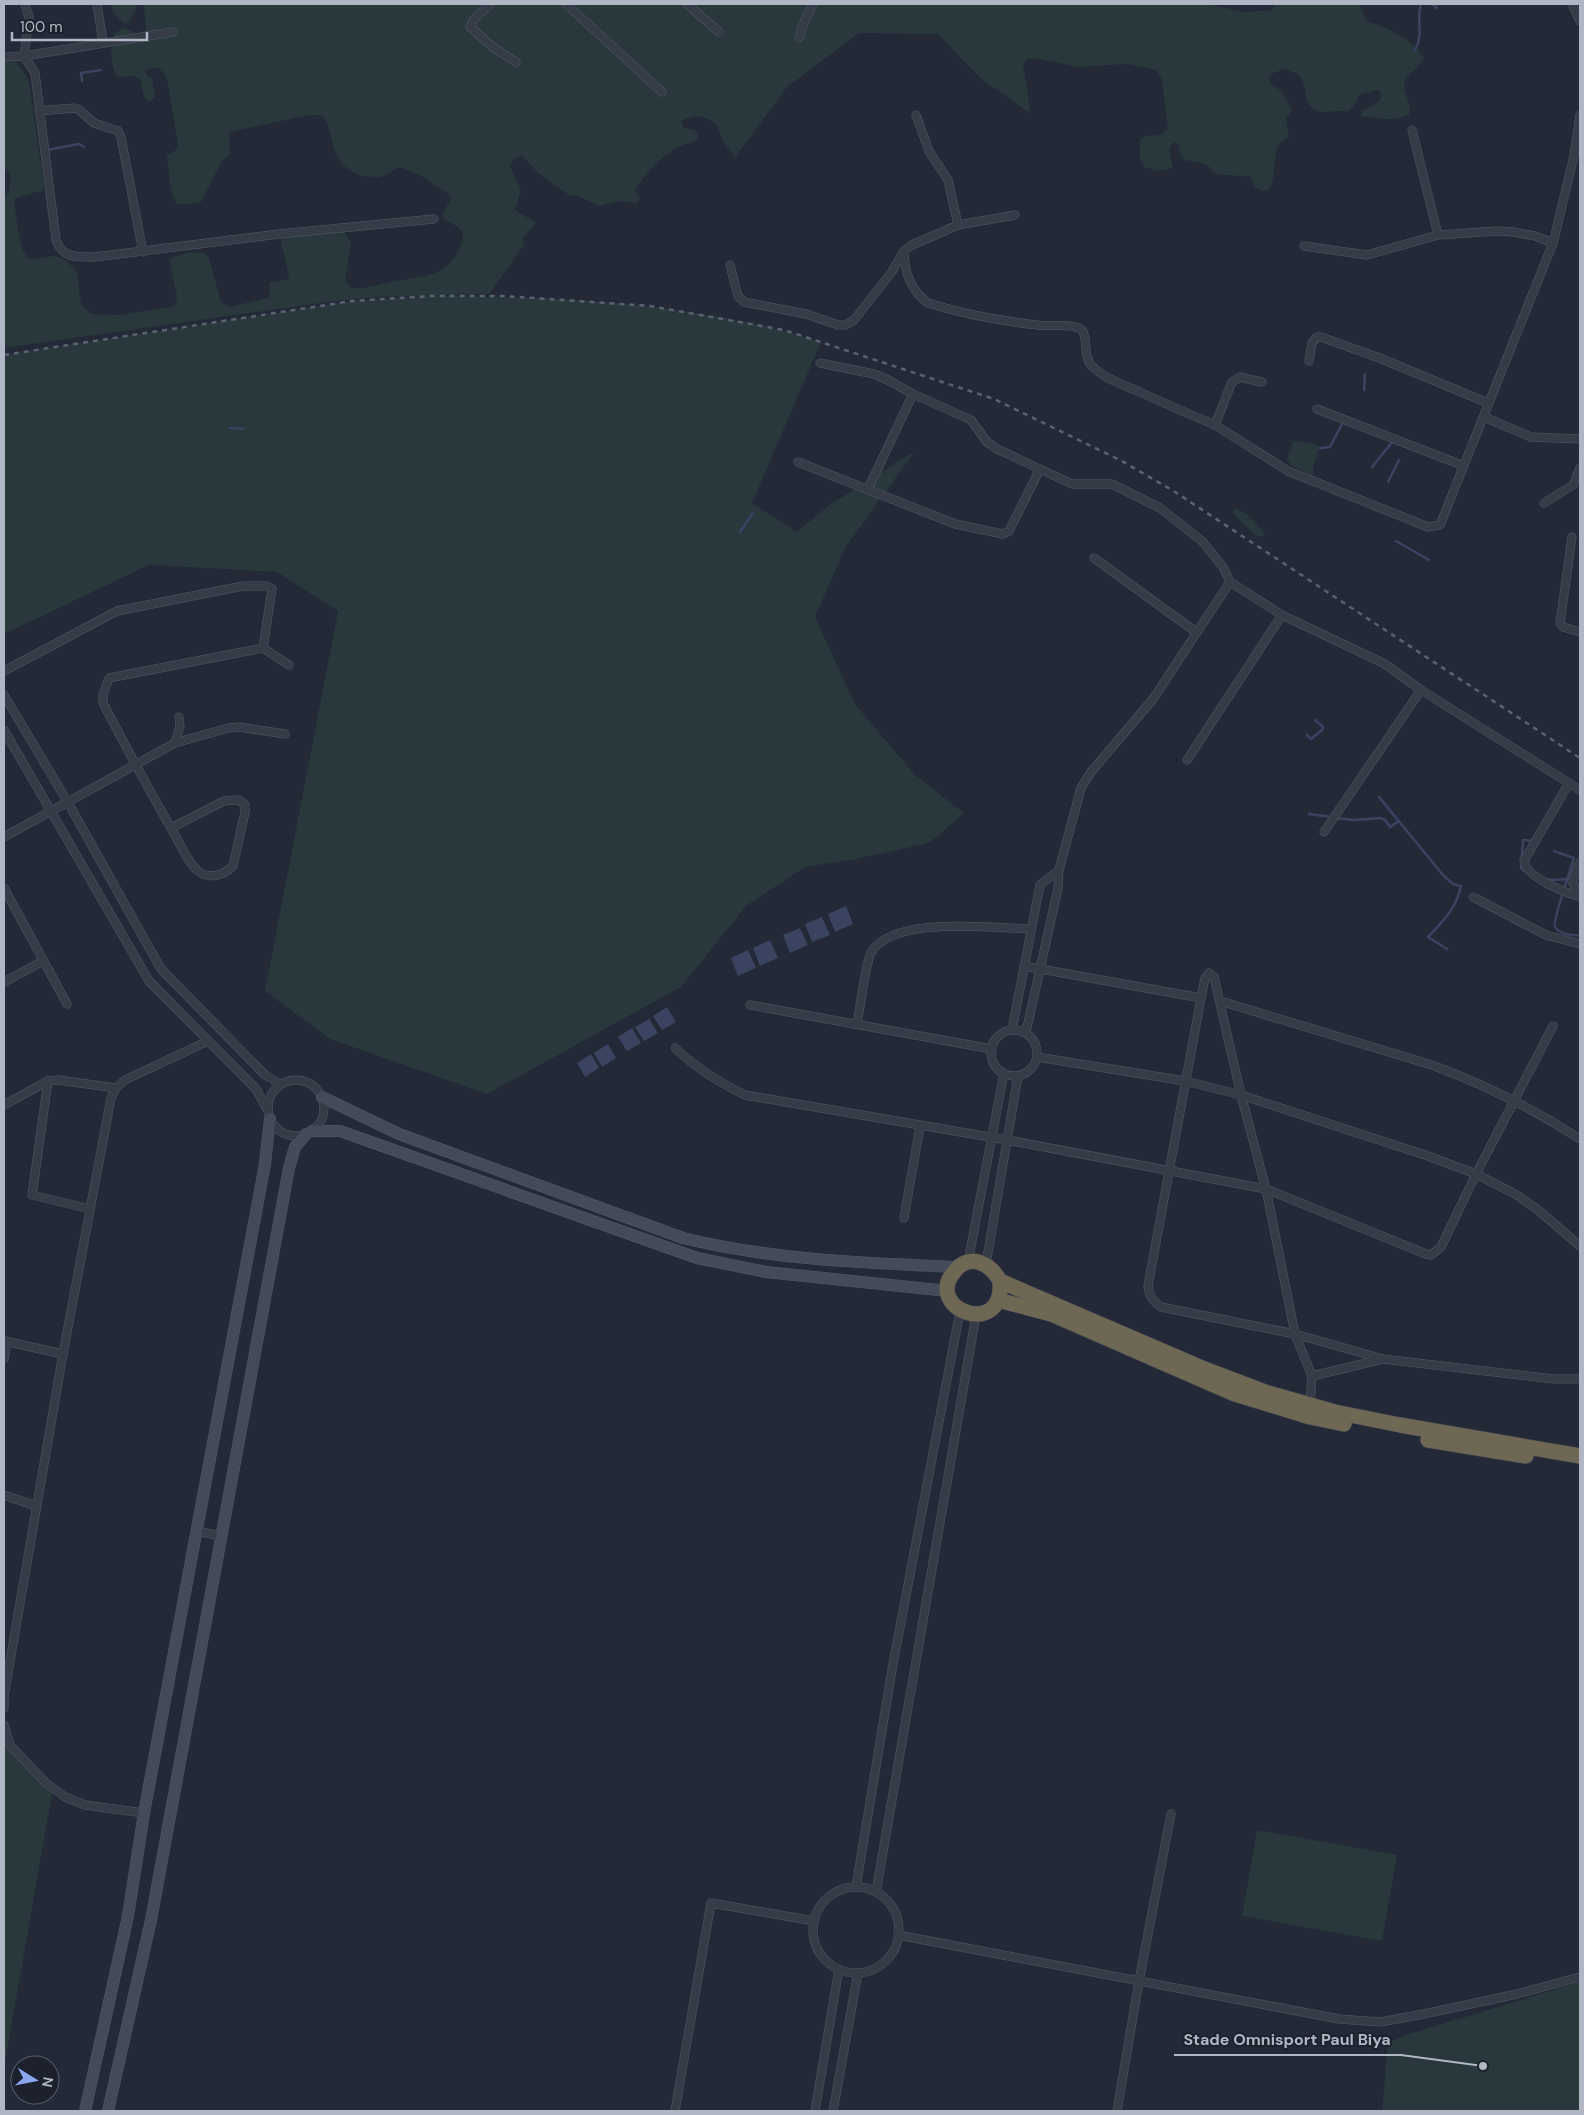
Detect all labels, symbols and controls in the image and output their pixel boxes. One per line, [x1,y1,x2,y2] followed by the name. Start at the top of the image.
[12,10,148,42] scale bar
[20,17,63,37] text: 100 m
[1174,2024,1401,2055] callout: Stade Omnisport Paul Biya
[1183,2029,1391,2050] text: Stade Omnisport Paul Biya
[10,2055,60,2105] north arrow
[38,2076,58,2089] text: N

